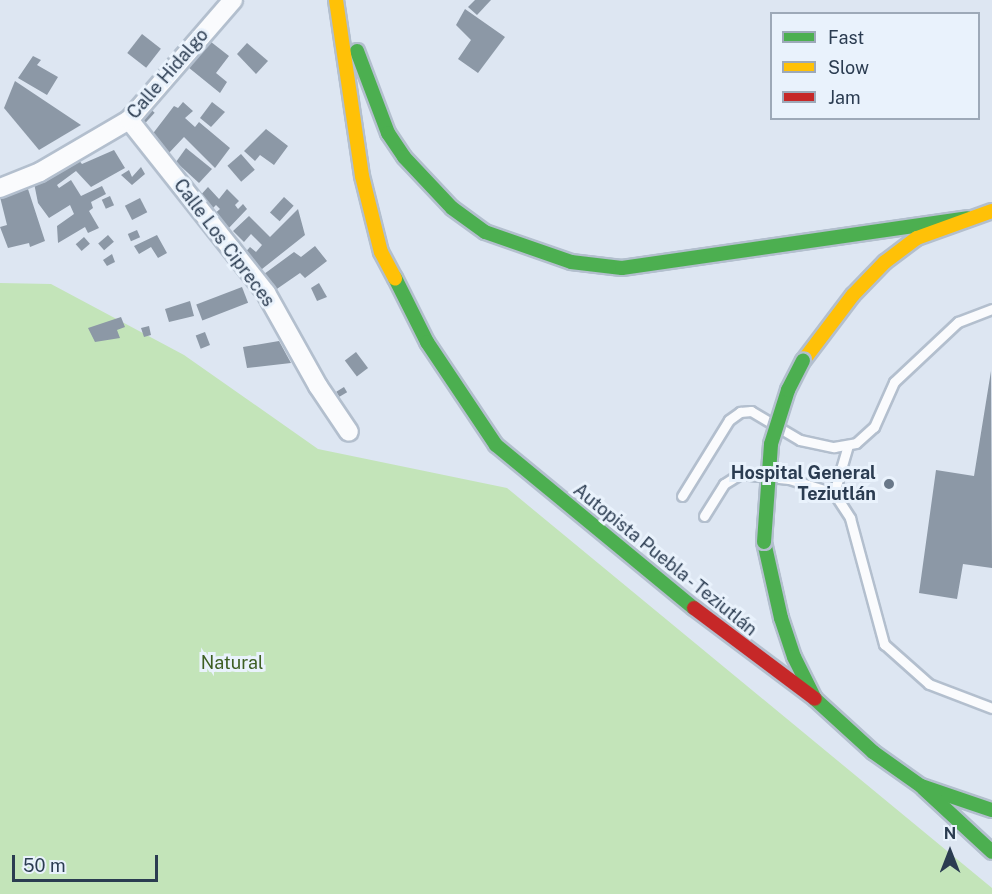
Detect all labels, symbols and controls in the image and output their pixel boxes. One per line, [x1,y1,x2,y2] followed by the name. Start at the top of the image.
[770,12,980,120] legend
[123,24,213,124] street label: Calle Hidalgo
[828,27,864,48] text: Fast
[828,57,869,78] text: Slow
[828,87,861,108] text: Jam
[169,175,279,311] street label: Calle Los Cipreces
[731,463,876,506] place label: Hospital General Teziutlán
[880,475,898,493] marker: Hospital General Teziutlán
[567,478,763,642] street label: Autopista Puebla - Teziutlán
[201,652,263,674] park label: Natural
[920,822,980,882] north arrow
[944,824,956,843] text: N
[15,843,160,881] scale bar
[23,855,66,876] text: 50 m

